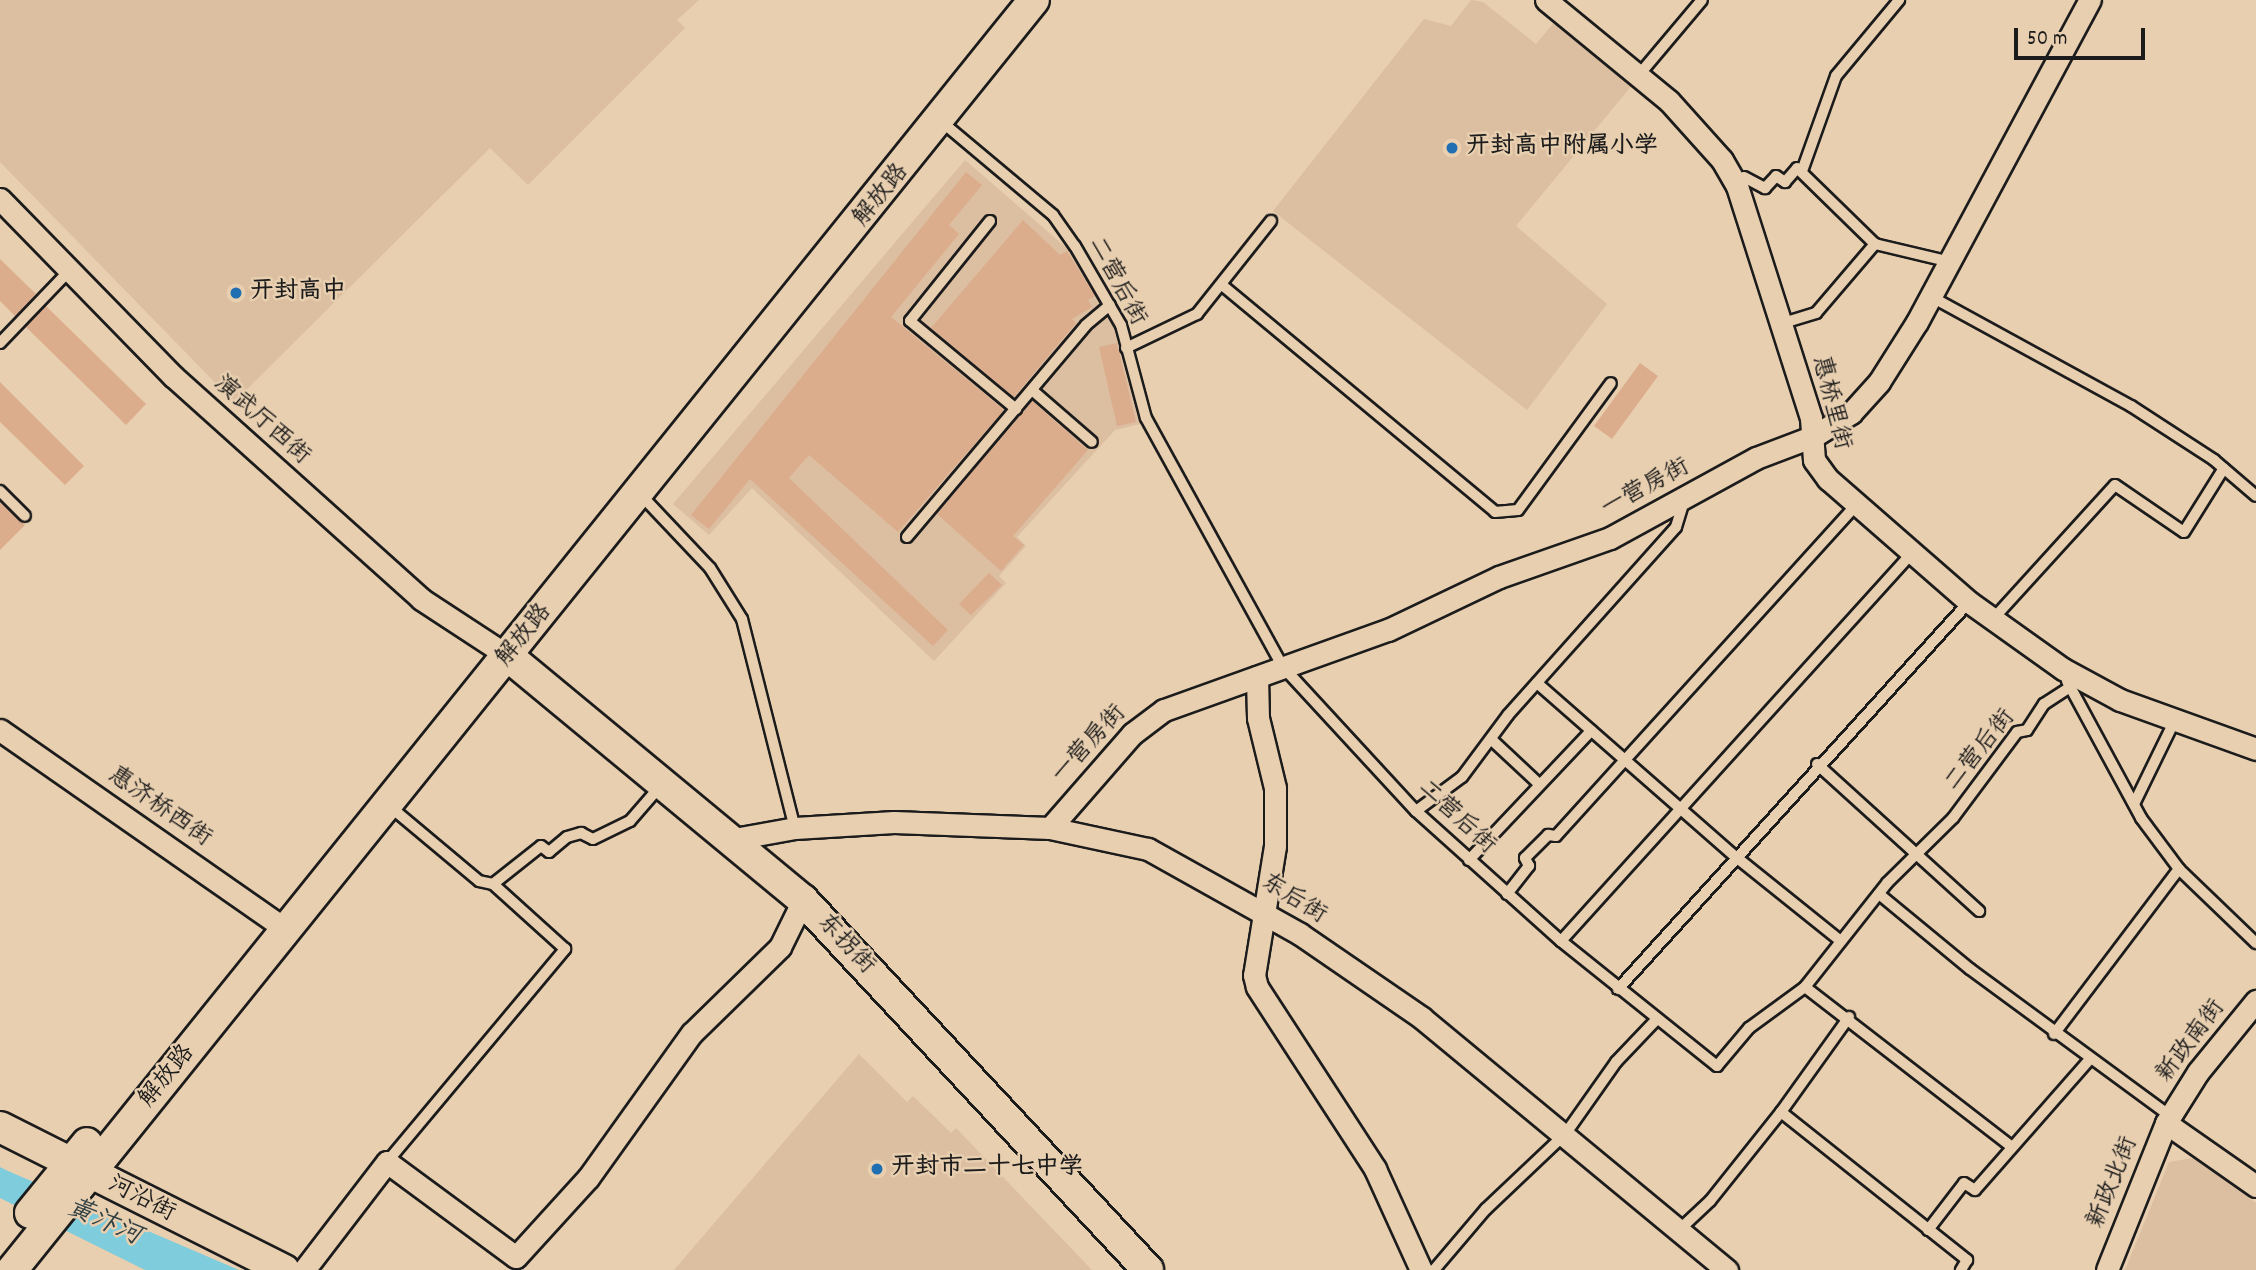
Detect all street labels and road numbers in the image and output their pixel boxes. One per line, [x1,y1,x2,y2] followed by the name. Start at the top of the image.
[848,159,916,233] street label: 解放路
[1081,233,1151,331] street label: 二营后街
[1804,353,1856,453] street label: 惠桥里街
[207,370,315,472] street label: 演武厅西街
[1597,454,1695,524] street label: 一营房街
[491,599,559,673] street label: 解放路
[1047,700,1133,790] street label: 一营房街
[1940,705,2022,797] street label: 二营后街
[102,762,216,854] street label: 惠济桥西街
[1411,775,1501,861] street label: 二营后街
[1255,869,1331,931] street label: 东后街
[810,909,880,981] street label: 东拐街
[2152,995,2232,1089] street label: 新政南街
[134,1040,202,1114] street label: 解放路
[2083,1133,2145,1233] street label: 新政北街
[102,1171,180,1229] street label: 河沿街

